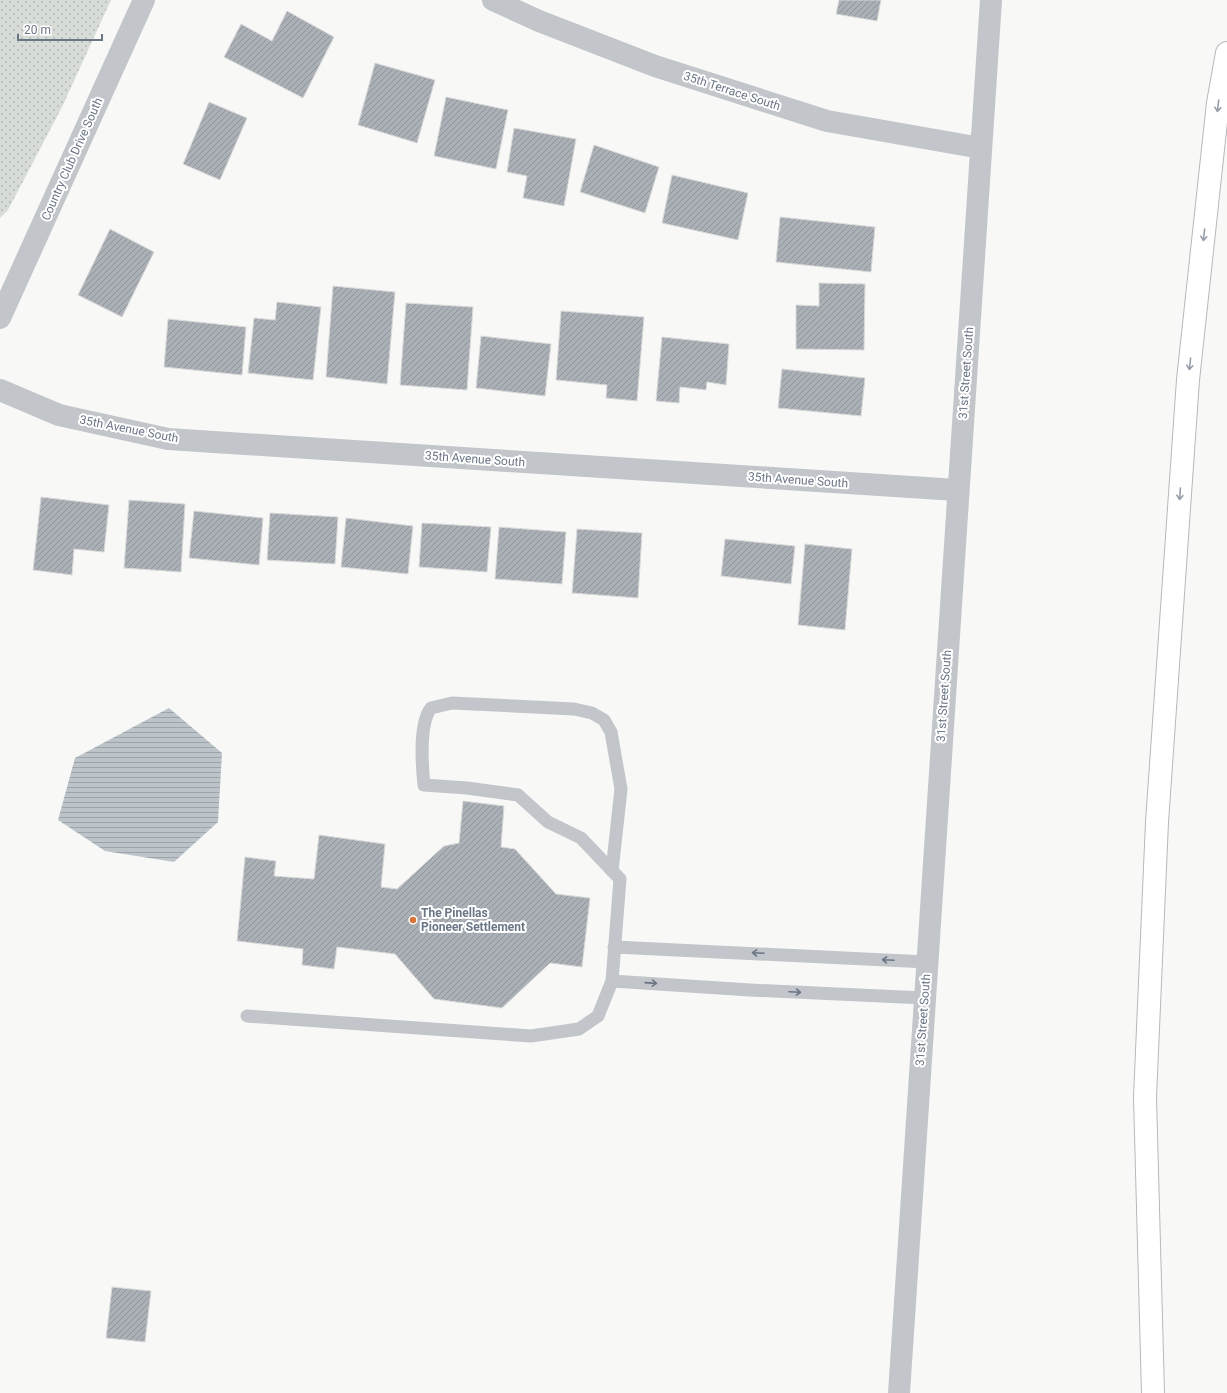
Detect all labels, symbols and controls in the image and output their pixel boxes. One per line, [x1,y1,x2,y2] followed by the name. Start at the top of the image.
[18,16,102,42] scale bar
[24,23,51,37] text: 20 m
[682,69,782,113] street label: 35th Terrace South
[39,96,105,222] street label: Country Club Drive South
[1214,99,1222,112] one-way arrow
[1200,228,1208,241] one-way arrow
[956,326,976,420] street label: 31st Street South
[1186,357,1193,370] one-way arrow
[78,413,180,445] street label: 35th Avenue South
[424,449,526,469] street label: 35th Avenue South
[747,470,849,490] street label: 35th Avenue South
[1176,487,1184,500] one-way arrow
[934,649,954,743] street label: 31st Street South
[421,906,525,934] place label: The Pinellas Pioneer Settlement
[408,915,418,925] marker: The Pinellas Pioneer Settlement
[752,950,765,957] one-way arrow
[882,956,895,963] one-way arrow
[913,973,933,1067] street label: 31st Street South
[644,980,657,987] one-way arrow
[788,988,801,996] one-way arrow

